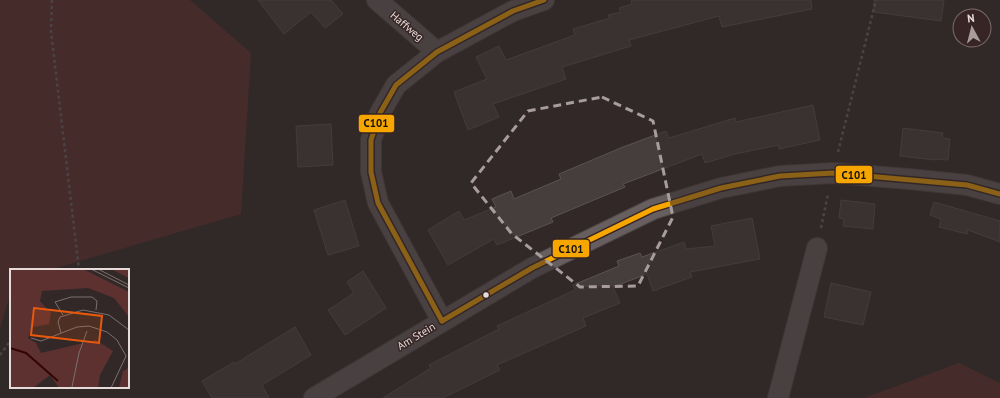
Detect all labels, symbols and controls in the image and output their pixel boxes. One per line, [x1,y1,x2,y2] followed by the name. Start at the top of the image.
[387,8,427,44] street label: Haffweg
[952,8,992,48] north arrow
[966,11,975,25] text: N
[358,114,395,133] line badge: C101
[364,116,388,130] text: C101
[835,165,873,184] line badge: C101
[842,168,866,182] text: C101
[552,239,590,258] line badge: C101
[559,242,583,256] text: C101
[10,269,129,388] inset map
[481,290,491,300] unlabelled marker
[394,319,438,353] street label: Am Stein

